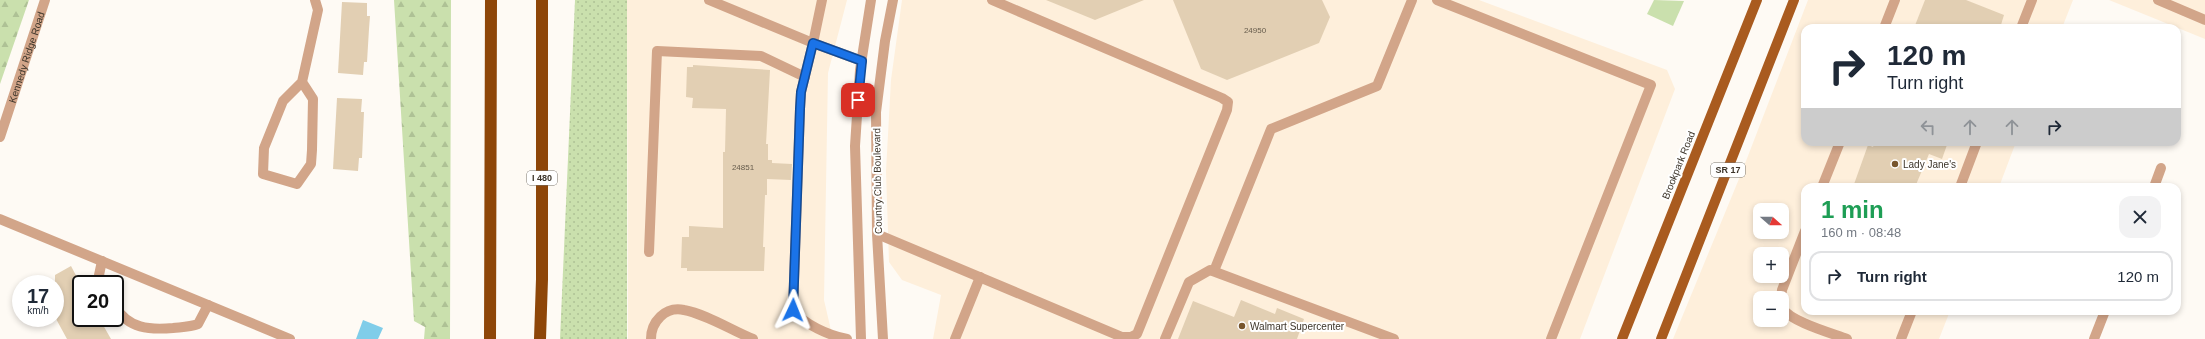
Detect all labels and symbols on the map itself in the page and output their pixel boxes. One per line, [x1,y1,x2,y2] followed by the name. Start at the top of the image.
[7,10,47,104] street label: Kennedy Ridge Road
[1244,26,1267,35] house number: 24950
[841,83,875,117] pin
[871,128,884,234] street label: Country Club Boulevard
[1660,130,1697,201] street label: Brookpark Road
[1890,159,1900,169] marker: Lady Jane's
[1903,159,1956,170] place label: Lady Jane's
[732,163,755,172] house number: 24851
[1711,163,1745,177] road number: SR 17
[527,171,557,185] road number: I 480
[1753,203,1789,239] north arrow
[72,275,124,327] speed limit sign: 20
[772,289,814,331] position arrow
[1237,321,1247,331] marker: Walmart Supercenter
[1250,321,1345,332] place label: Walmart Supercenter

